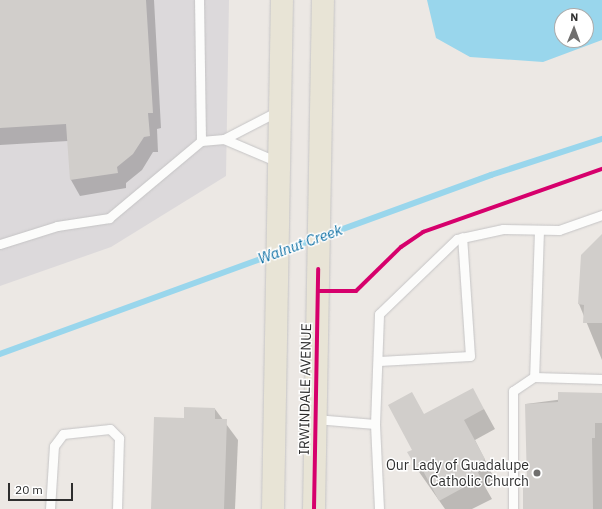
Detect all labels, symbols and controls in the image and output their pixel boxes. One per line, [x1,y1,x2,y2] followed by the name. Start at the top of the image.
[554,8,594,48] north arrow
[570,10,578,24] text: N
[255,220,345,268] water label: Walnut Creek
[295,323,315,455] street label: IRWINDALE AVENUE
[386,457,529,490] place label: Our Lady of Guadalupe Catholic Church
[532,468,542,478] marker: Our Lady of Guadalupe Catholic Church
[10,475,75,501] scale bar
[15,482,43,497] text: 20 m

